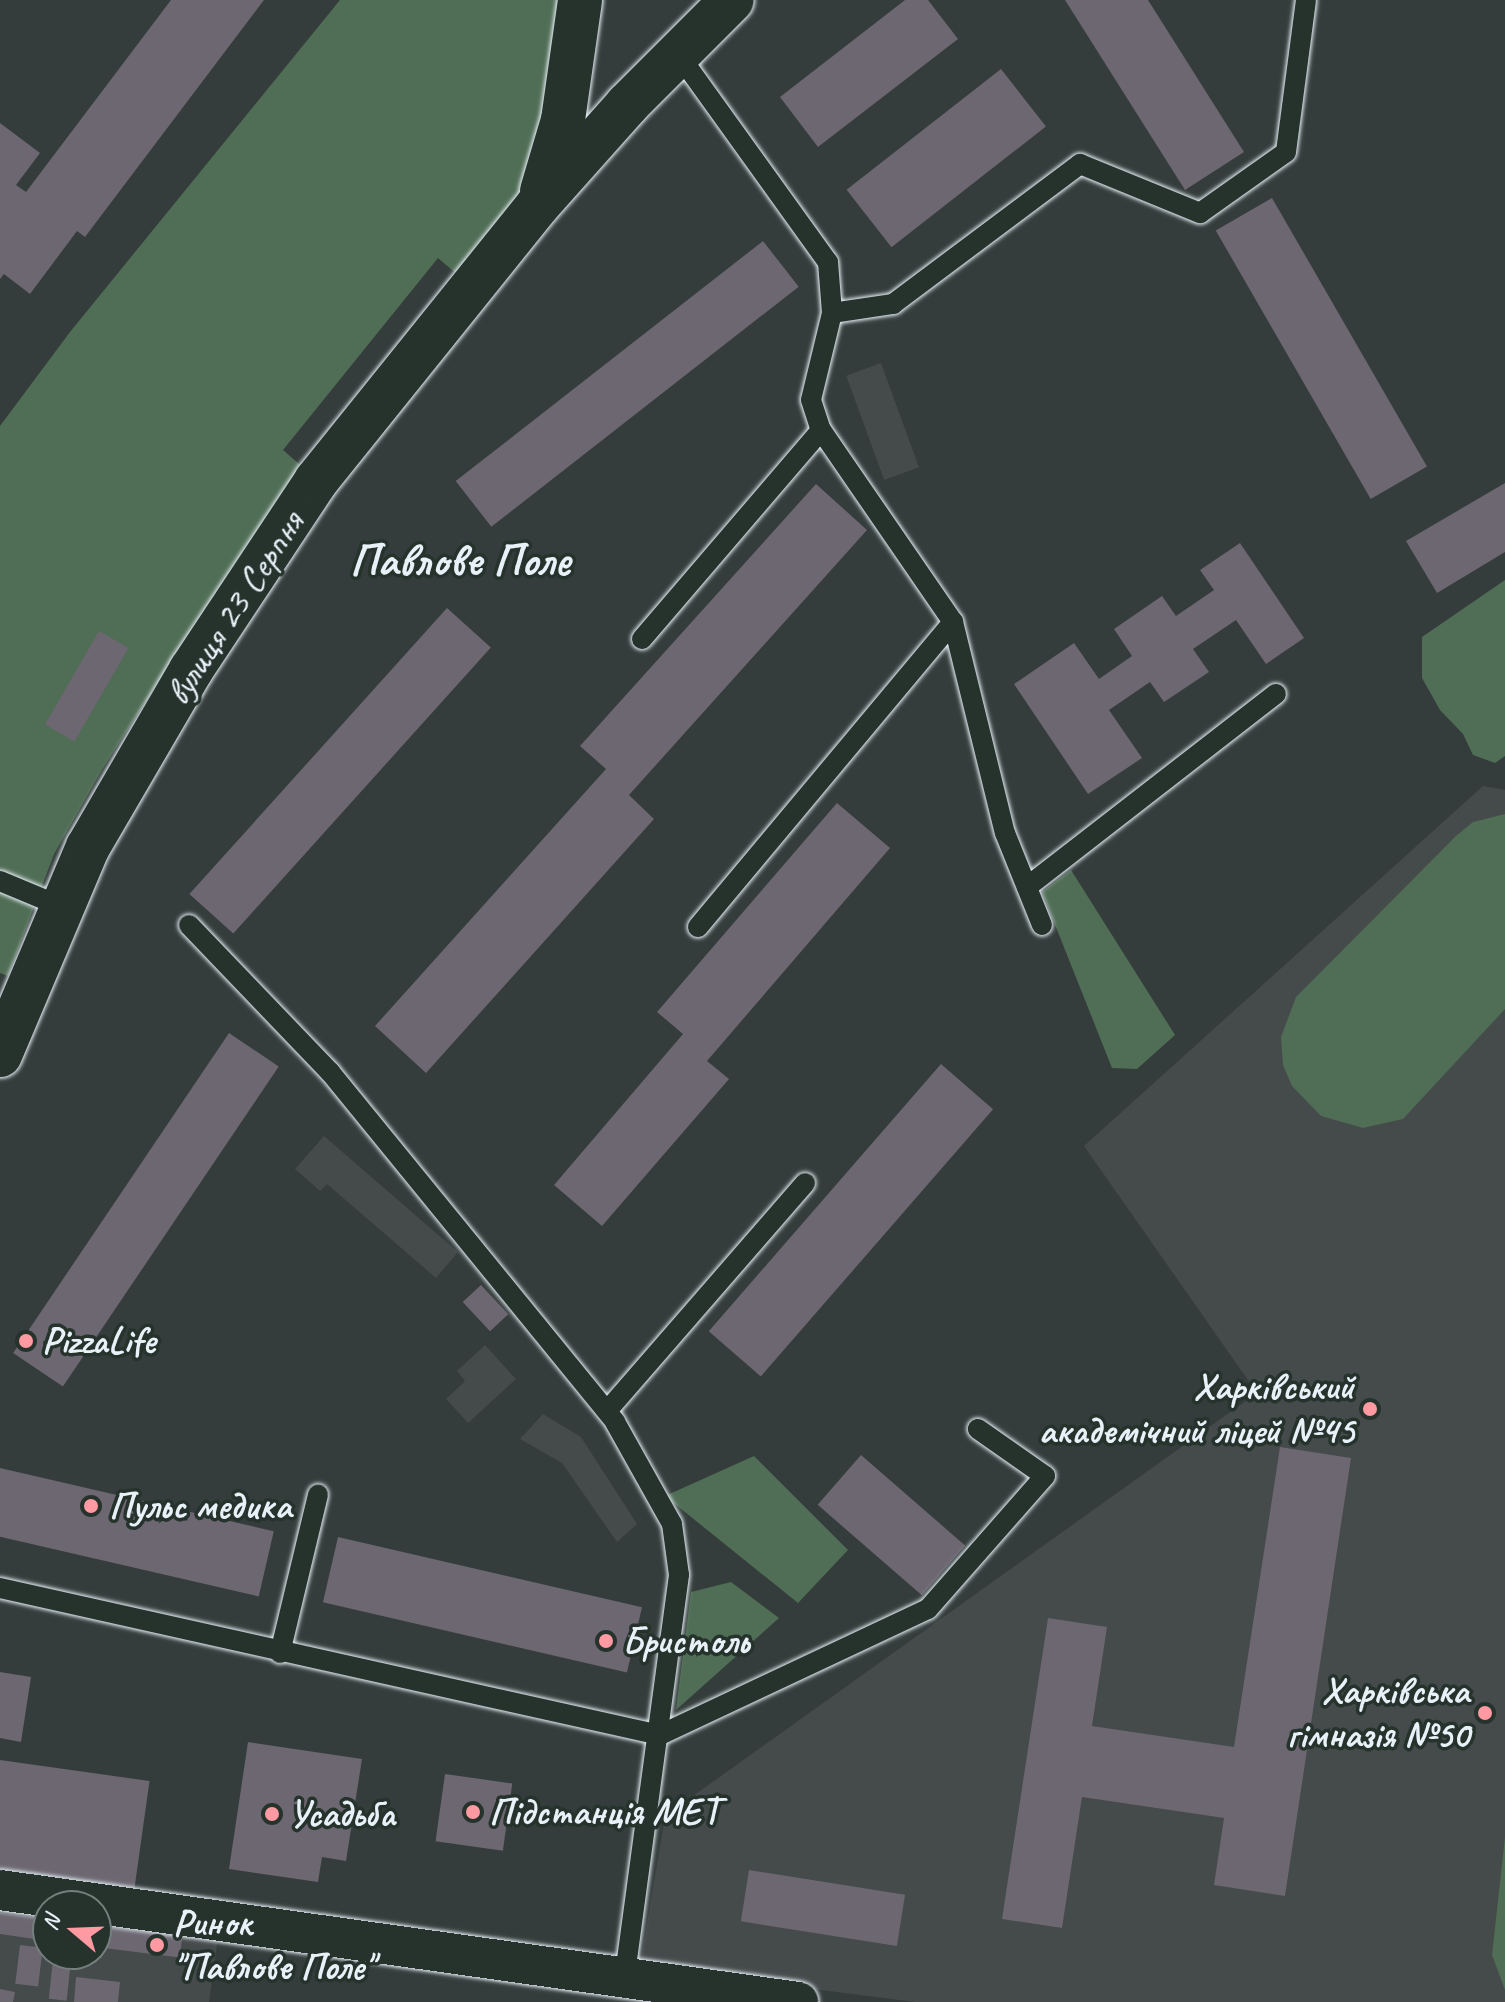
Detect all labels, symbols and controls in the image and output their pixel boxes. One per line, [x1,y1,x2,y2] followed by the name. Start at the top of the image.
[155,503,313,713] street label: вулиця 23 Серпня
[350,532,570,588] district label: Павлове Поле
[42,1318,155,1364] place label: PizzaLife
[17,1332,35,1350] marker: PizzaLife
[1039,1364,1354,1454] place label: Харківський академічний ліцей №45
[1361,1400,1379,1418] marker: Харківський академічний ліцей №45
[109,1483,293,1529] place label: Пульс медика
[80,1495,102,1517] marker: Пульс медика
[622,1618,749,1664] place label: Бристоль
[597,1632,615,1650] marker: Бристоль
[1287,1668,1469,1758] place label: Харківська гімназія №50
[1476,1704,1494,1722] marker: Харківська гімназія №50
[489,1789,719,1835] place label: Підстанція МЕТ
[288,1791,395,1837] place label: Усадьба
[464,1803,482,1821] marker: Підстанція МЕТ
[263,1805,281,1823] marker: Усадьба
[32,1890,112,1970] north arrow
[173,1900,373,1990] place label: Ринок "Павлове Поле"
[36,1912,67,1934] text: N
[148,1936,166,1954] marker: Ринок "Павлове Поле"

